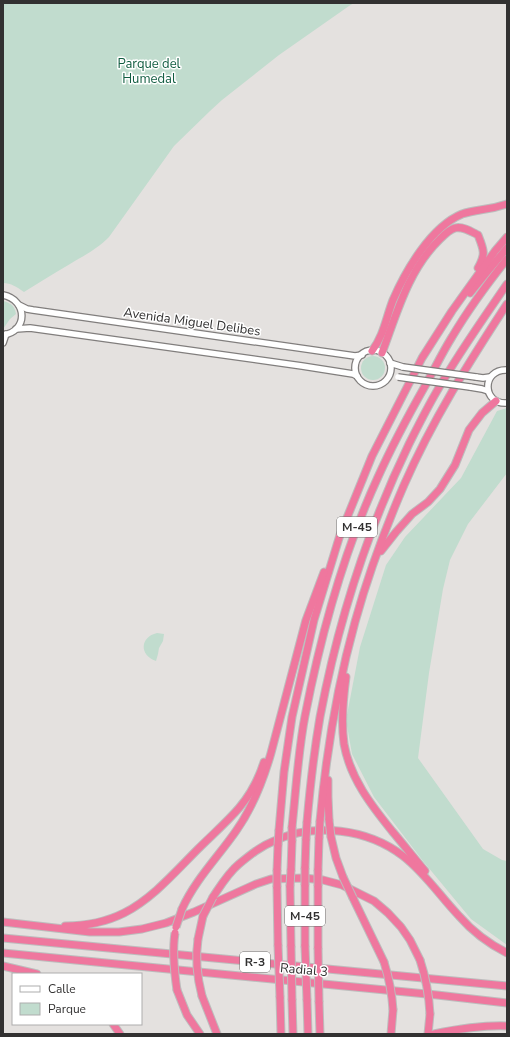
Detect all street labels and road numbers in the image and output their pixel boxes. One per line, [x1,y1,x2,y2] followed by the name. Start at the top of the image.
[122,303,262,341] street label: Avenida Miguel Delibes
[337,517,377,537] road number: M-45
[285,906,325,926] road number: M-45
[240,952,270,972] road number: R-3
[279,959,329,981] street label: Radial 3

